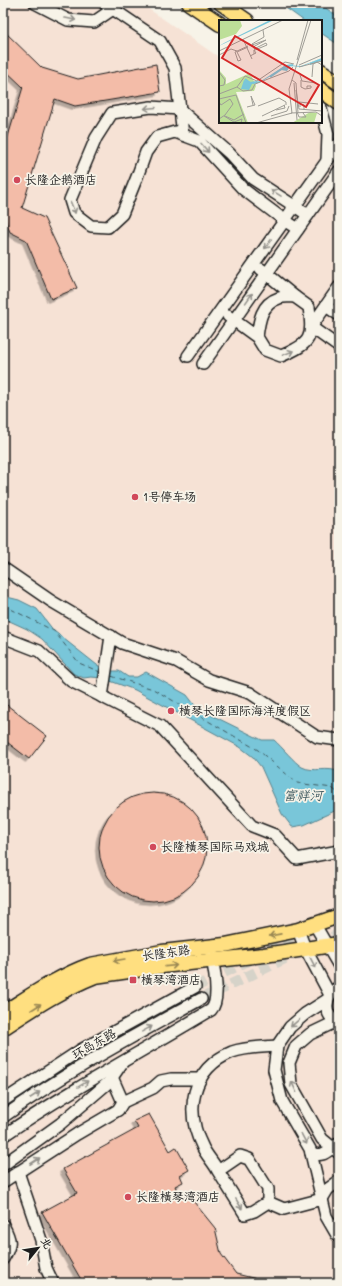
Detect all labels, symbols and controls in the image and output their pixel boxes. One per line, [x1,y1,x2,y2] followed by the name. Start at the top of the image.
[63,16,76,24] one-way arrow
[219,20,322,123] inset map
[144,104,157,111] one-way arrow
[201,142,210,153] one-way arrow
[25,171,97,187] place label: 长隆企鹅酒店
[12,175,22,185] marker: 长隆企鹅酒店
[270,189,282,197] one-way arrow
[70,202,78,214] one-way arrow
[263,238,272,249] one-way arrow
[245,293,253,304] one-way arrow
[281,349,293,357] one-way arrow
[143,488,196,504] place label: 1号停车场
[130,492,140,502] marker: 1号停车场
[179,702,311,718] place label: 横琴长隆国际海洋度假区
[166,706,176,716] marker: 横琴长隆国际海洋度假区
[283,786,324,803] water label: 富祥河
[161,838,269,854] place label: 长隆横琴国际马戏城
[148,842,158,852] marker: 长隆横琴国际马戏城
[269,931,282,939] one-way arrow
[141,941,191,963] street label: 长隆东路
[113,956,126,964] one-way arrow
[310,957,317,969] one-way arrow
[164,962,177,969] one-way arrow
[141,971,201,987] place label: 横琴湾酒店
[128,975,138,985] marker: 横琴湾酒店
[30,1003,41,1011] one-way arrow
[290,1018,301,1027] one-way arrow
[69,1024,118,1062] street label: 环岛东路
[141,1024,153,1032] one-way arrow
[77,1080,89,1088] one-way arrow
[290,1082,297,1094] one-way arrow
[29,1090,41,1098] one-way arrow
[301,1133,309,1145] one-way arrow
[30,1156,41,1165] one-way arrow
[136,1188,220,1204] place label: 长隆横琴湾酒店
[123,1192,133,1202] marker: 长隆横琴湾酒店
[235,1198,243,1210] one-way arrow
[18,1228,58,1268] north arrow
[38,1234,56,1251] text: 北

